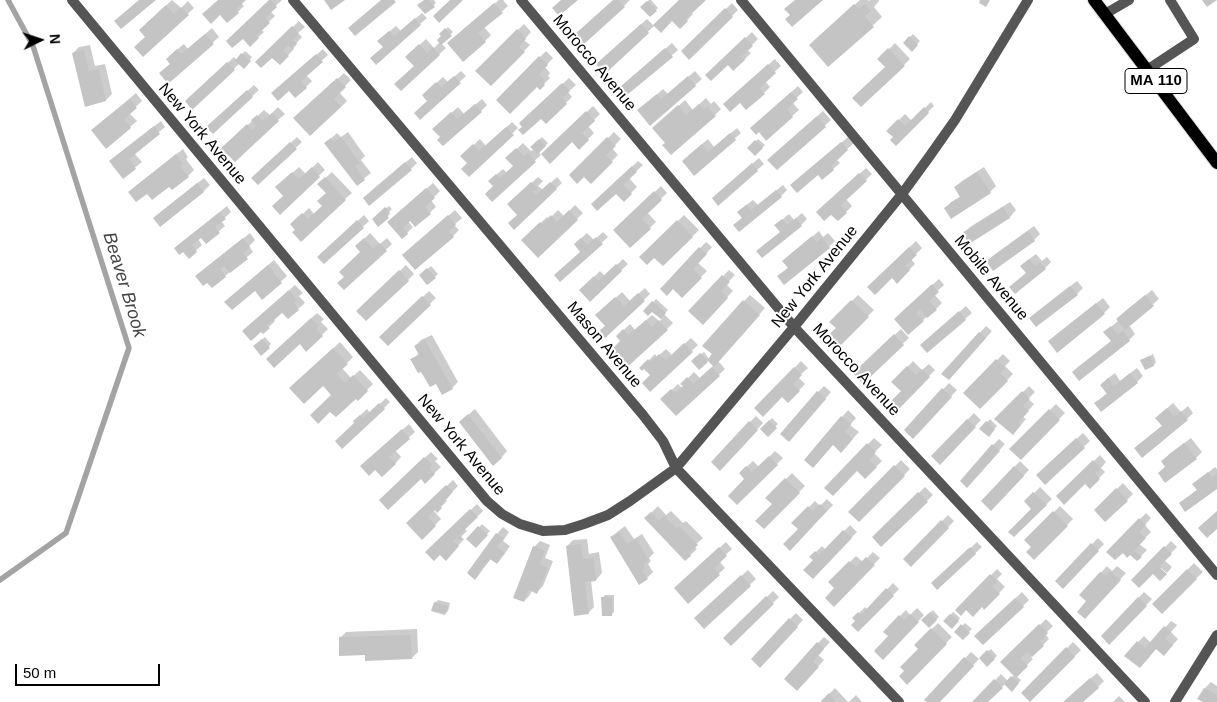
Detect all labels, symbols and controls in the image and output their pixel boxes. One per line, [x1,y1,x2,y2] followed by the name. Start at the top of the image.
[548,11,640,115] street label: Morocco Avenue
[15,15,65,65] north arrow
[47,33,63,45] text: N
[1125,68,1187,94] road number: MA 110
[154,79,250,189] street label: New York Avenue
[768,222,862,332] street label: New York Avenue
[98,230,150,340] water label: Beaver Brook
[950,231,1032,325] street label: Mobile Avenue
[562,298,646,392] street label: Mason Avenue
[808,320,904,420] street label: Morocco Avenue
[413,390,509,500] street label: New York Avenue
[18,654,162,686] scale bar
[23,664,56,681] text: 50 m

